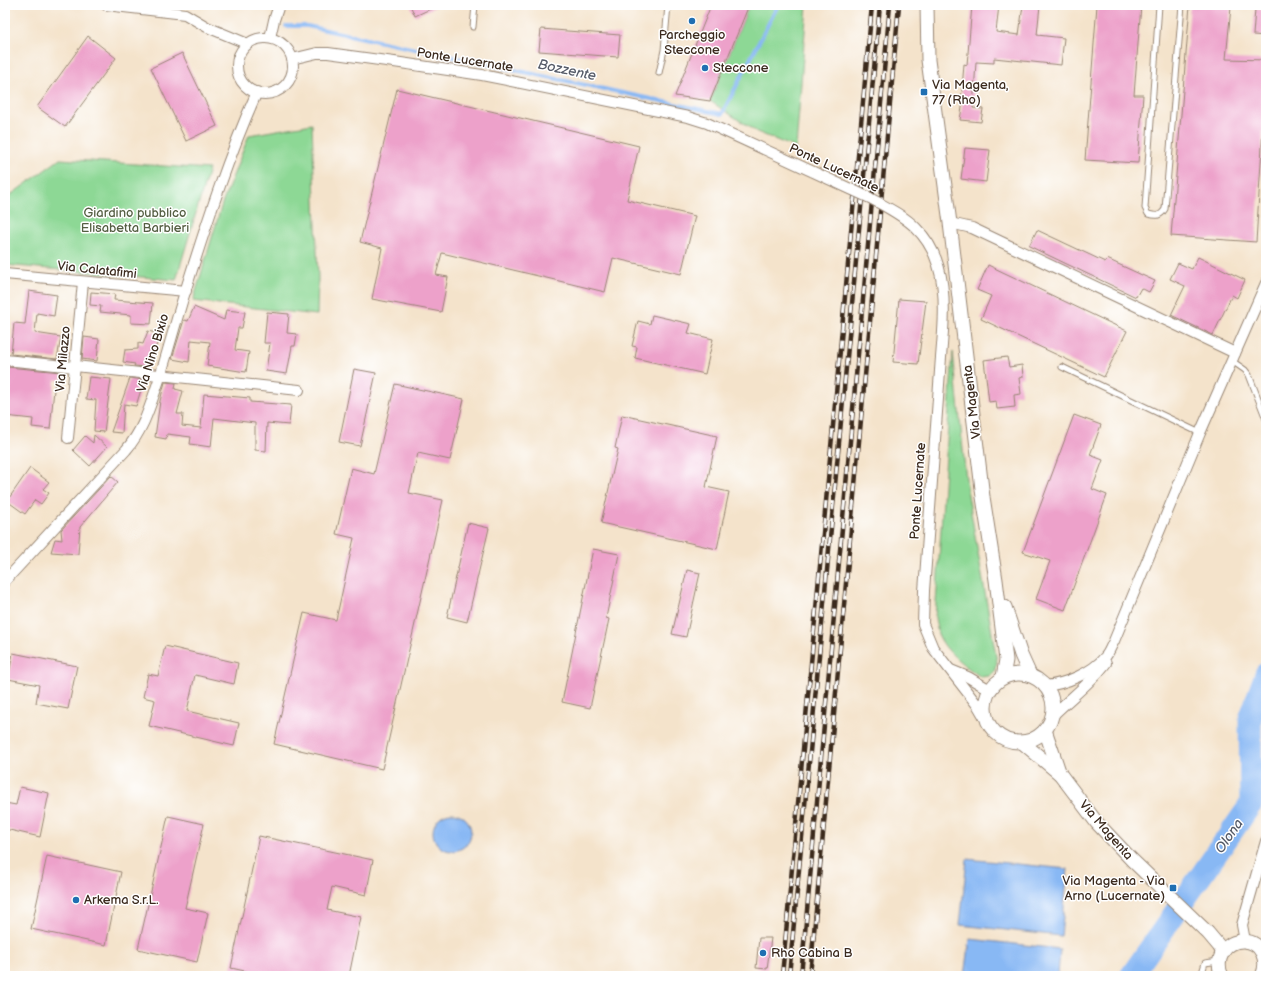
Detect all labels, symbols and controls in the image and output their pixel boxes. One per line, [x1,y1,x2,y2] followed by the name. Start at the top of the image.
[687,16,697,26] marker: Parcheggio Steccone
[659,27,725,58] place label: Parcheggio Steccone
[416,44,515,76] street label: Ponte Lucernate
[536,56,598,84] water label: Bozzente
[713,60,769,76] place label: Steccone
[700,63,710,73] marker: Steccone
[932,77,1008,108] place label: Via Magenta, 77 (Rho)
[919,87,929,97] marker: Via Magenta, 77 (Rho)
[787,140,882,196] street label: Ponte Lucernate
[81,205,189,236] park label: Giardino pubblico Elisabetta Barbieri
[56,258,138,282] street label: Via Calatafimi
[133,312,173,394] street label: Via Nino Bixio
[52,325,74,393] street label: Via Milazzo
[960,364,984,440] street label: Via Magenta
[907,442,929,540] street label: Ponte Lucernate
[1076,797,1136,863] street label: Via Magenta
[1211,815,1247,856] water label: Olona
[1062,873,1165,904] place label: Via Magenta - Via Arno (Lucernate)
[1168,883,1178,893] marker: Via Magenta - Via Arno (Lucernate)
[84,892,159,908] place label: Arkema S.r.L.
[71,895,81,905] marker: Arkema S.r.L.
[771,945,852,961] place label: Rho Cabina B
[758,948,768,958] marker: Rho Cabina B

